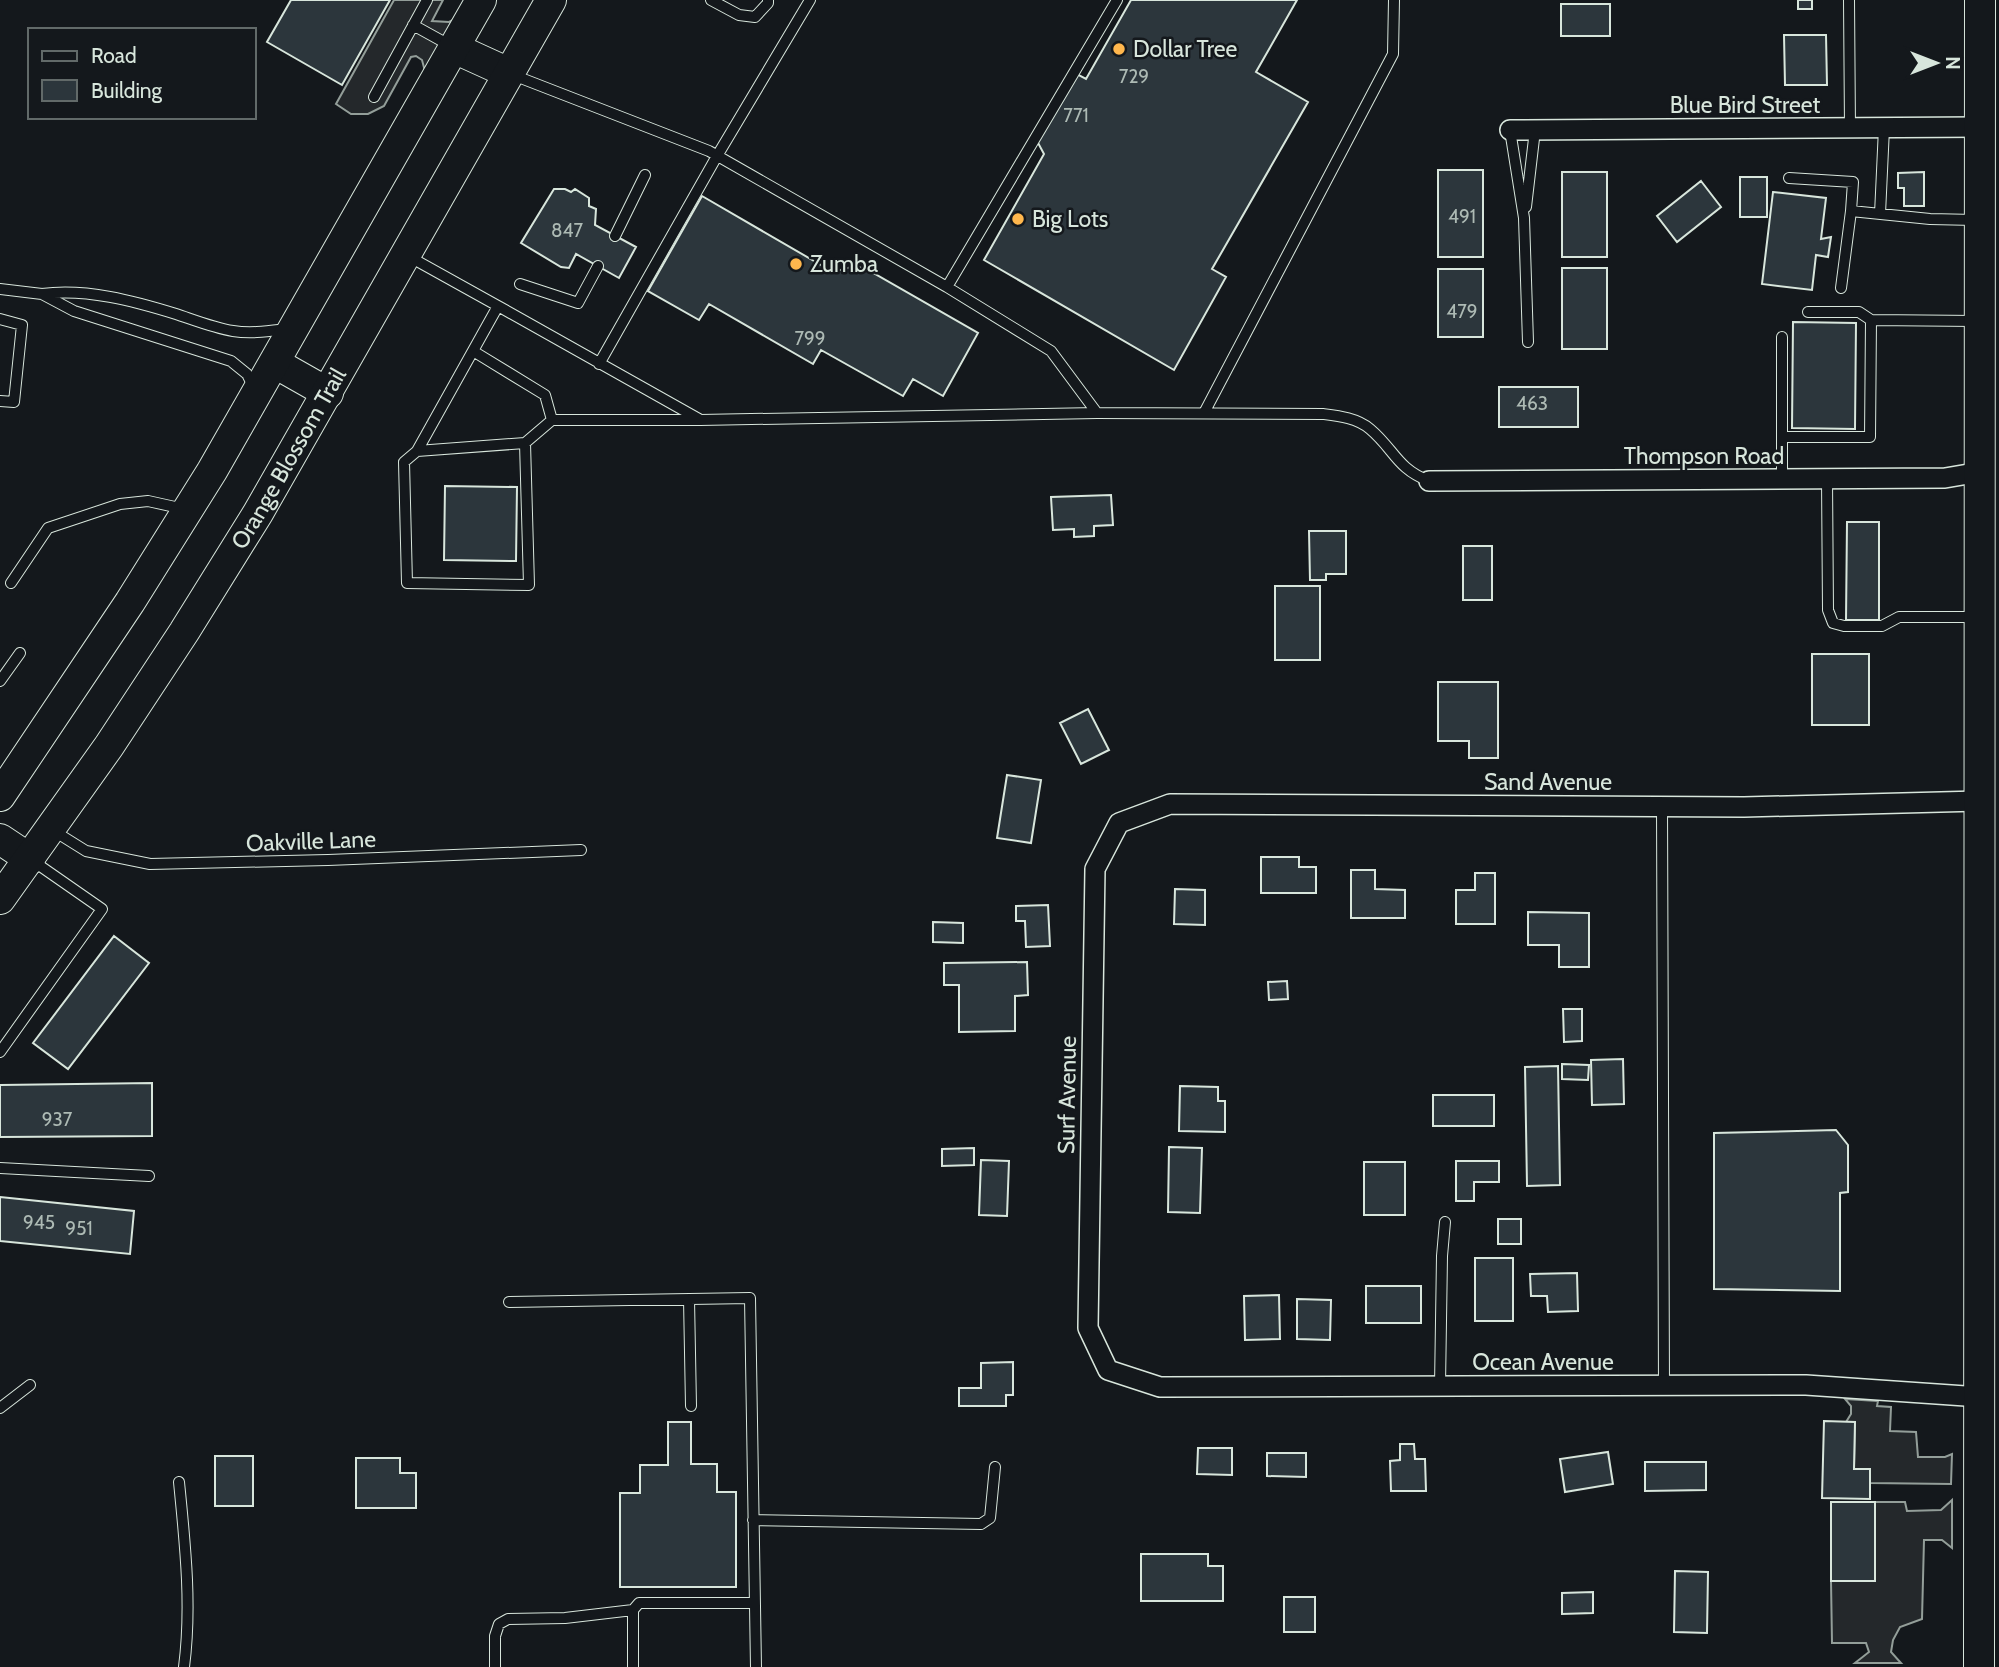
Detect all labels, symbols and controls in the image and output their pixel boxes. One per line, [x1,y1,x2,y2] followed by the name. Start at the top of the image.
[28,28,256,119] legend
[1901,28,1971,98] north arrow
[1133,35,1238,63] place label: Dollar Tree
[1111,41,1127,57] marker: Dollar Tree
[91,43,137,68] text: Road
[1941,56,1964,70] text: N
[1119,65,1149,88] house number: 729
[91,78,163,103] text: Building
[1670,91,1821,119] street label: Blue Bird Street
[1063,104,1089,127] house number: 771
[1032,205,1108,233] place label: Big Lots
[1448,205,1476,228] house number: 491
[1010,211,1026,227] marker: Big Lots
[551,219,583,242] house number: 847
[810,250,878,278] place label: Zumba
[788,256,804,272] marker: Zumba
[1446,300,1478,323] house number: 479
[794,327,826,350] house number: 799
[225,363,352,554] street label: Orange Blossom Trail
[1516,392,1548,415] house number: 463
[1624,442,1784,470] street label: Thompson Road
[1484,768,1612,796] street label: Sand Avenue
[246,825,377,857] street label: Oakville Lane
[1052,1035,1082,1154] street label: Surf Avenue
[42,1108,73,1131] house number: 937
[23,1211,55,1234] house number: 945
[65,1217,93,1240] house number: 951
[1472,1348,1614,1376] street label: Ocean Avenue

